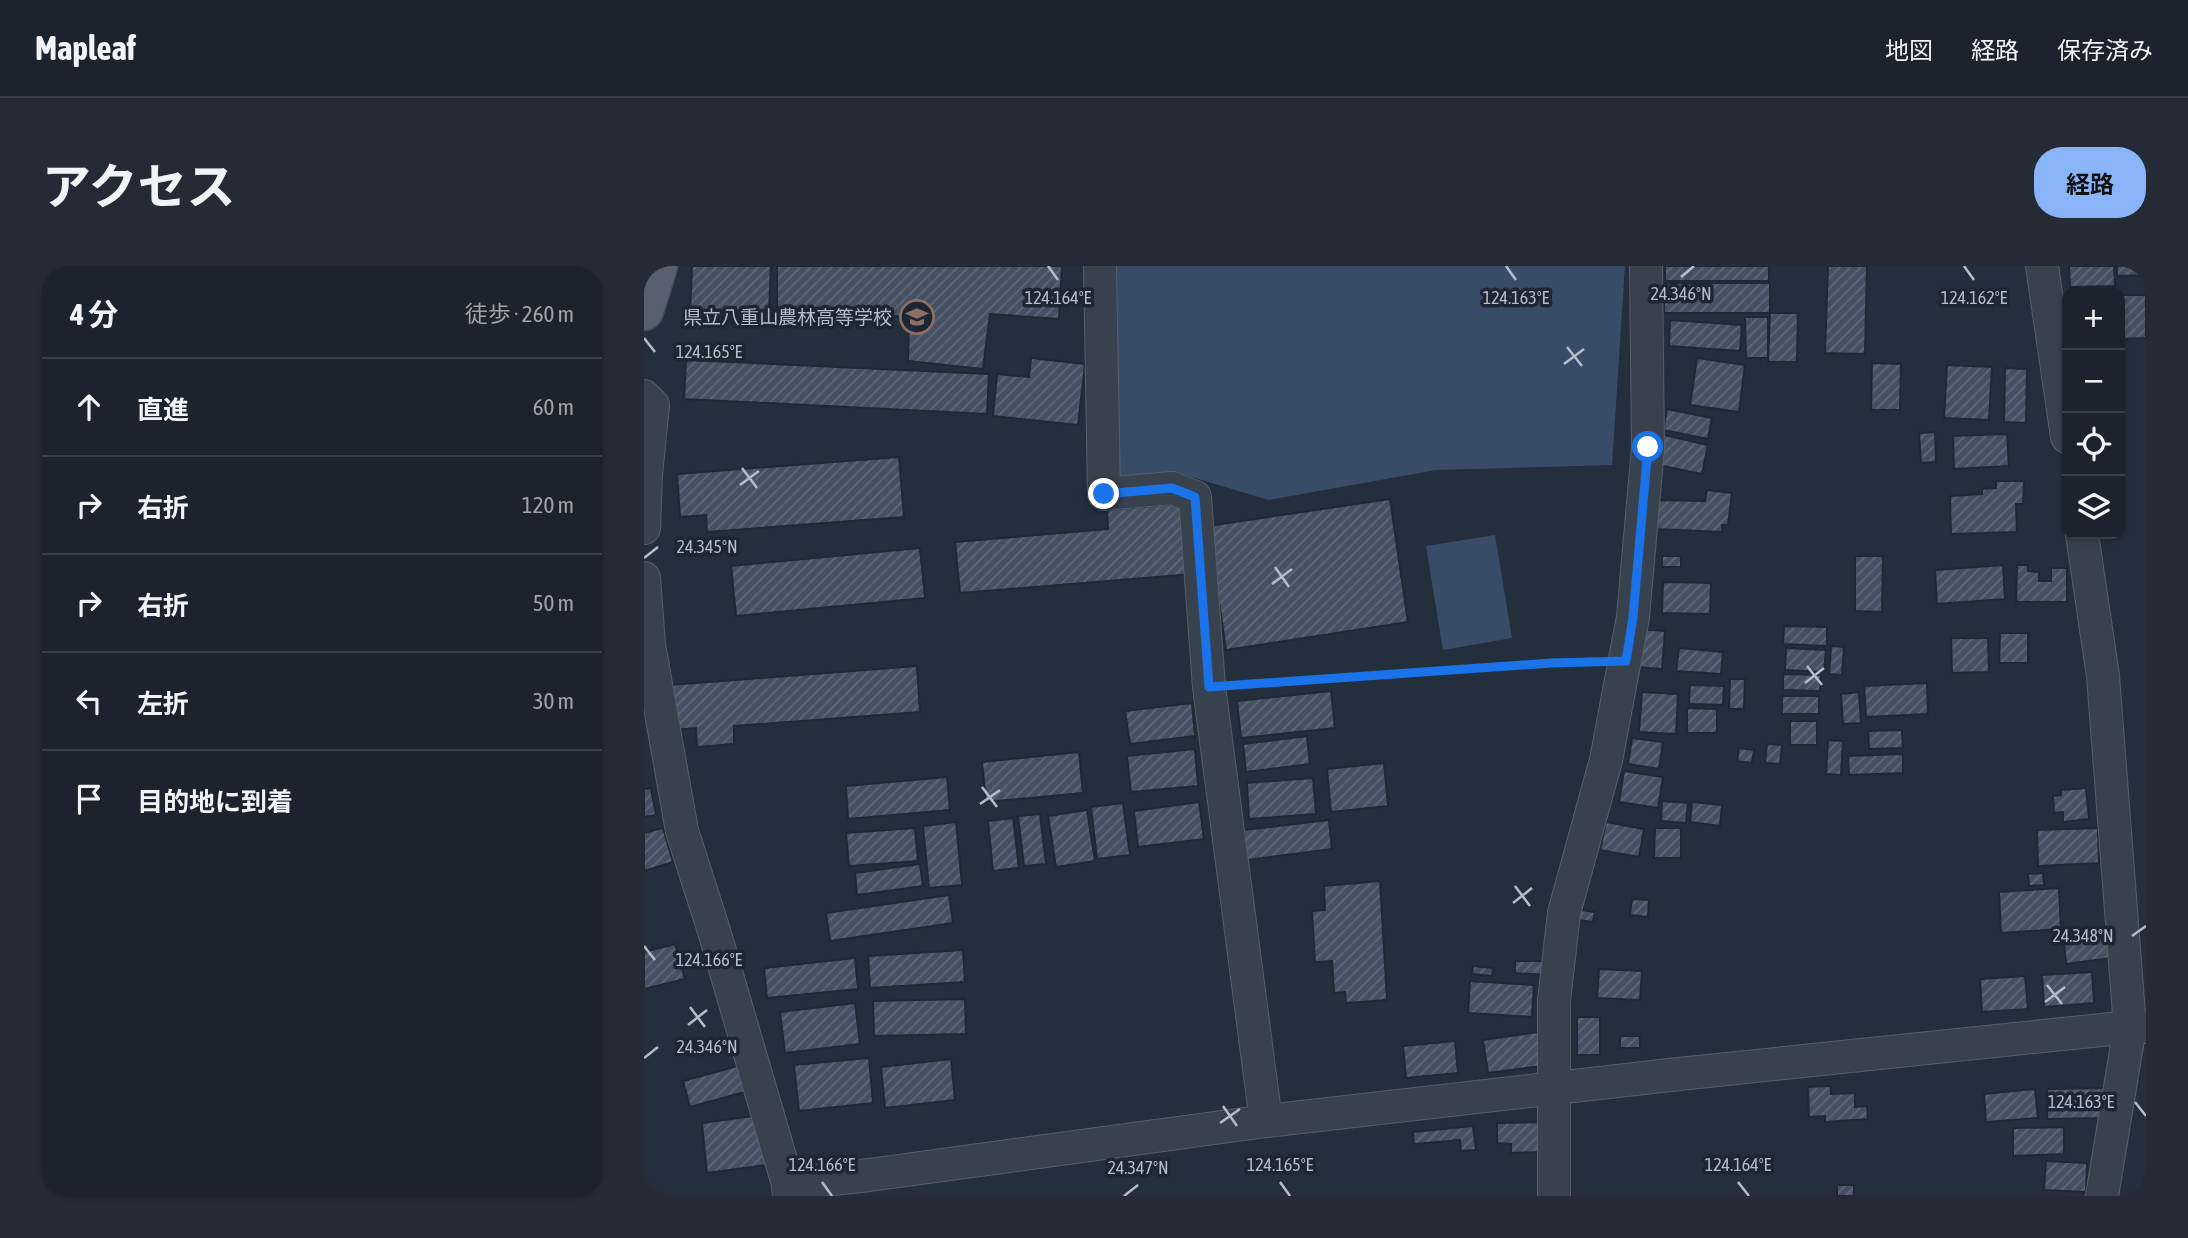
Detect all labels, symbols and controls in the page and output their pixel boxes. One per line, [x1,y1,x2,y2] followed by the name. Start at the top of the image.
[35,29,136,67] text: Mapleaf
[1885,37,1933,64] text: 地図
[1971,37,2019,64] text: 経路
[2057,37,2153,64] text: 保存済み
[2034,147,2146,218] button: 経路
[42,158,236,214] text: アクセス
[1650,283,1712,304] text: 24.346°N
[1025,287,1092,308] text: 124.164°E
[1483,287,1550,308] text: 124.163°E
[1941,287,2008,308] text: 124.162°E
[2062,287,2125,539] map controls
[2062,287,2125,350] button: +
[70,297,118,331] text: 4 分
[898,298,936,336] school or university icon: 県立八重山農林高等学校
[465,301,574,327] text: 徒歩 · 260 m
[683,306,892,328] place label: 県立八重山農林高等学校
[676,341,743,362] text: 124.165°E
[2062,350,2125,413] button: −
[70,388,108,426] icon: ahead
[533,394,574,420] text: 60 m
[137,395,189,425] text: 直進
[2062,413,2125,476] button: locate
[1632,431,1663,462] route start
[2062,476,2125,539] button: layers
[1088,478,1119,509] route end
[70,486,108,524] icon: right
[522,492,574,518] text: 120 m
[137,493,189,523] text: 右折
[676,536,738,557] text: 24.345°N
[70,584,108,622] icon: right
[533,590,574,616] text: 50 m
[137,591,189,621] text: 右折
[70,682,108,720] icon: left
[533,688,574,714] text: 30 m
[137,689,189,719] text: 左折
[70,780,108,818] icon: arrive
[137,787,293,817] text: 目的地に到着
[2052,925,2114,946] text: 24.348°N
[676,949,743,970] text: 124.166°E
[676,1036,738,1057] text: 24.346°N
[2048,1091,2115,1112] text: 124.163°E
[789,1154,856,1175] text: 124.166°E
[1247,1154,1314,1175] text: 124.165°E
[1705,1154,1772,1175] text: 124.164°E
[1107,1157,1169,1178] text: 24.347°N

